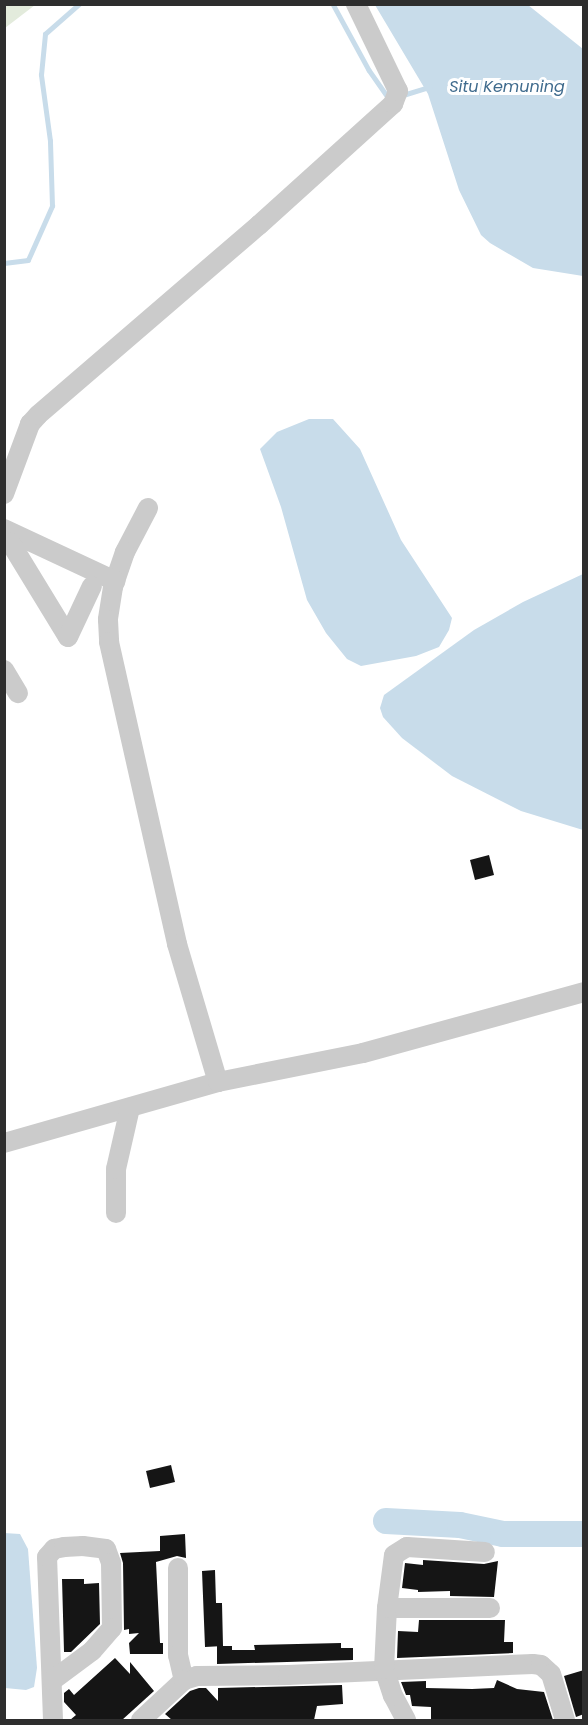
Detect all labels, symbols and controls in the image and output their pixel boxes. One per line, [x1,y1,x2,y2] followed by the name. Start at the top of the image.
[449,77,565,97] water label: Situ Kemuning

